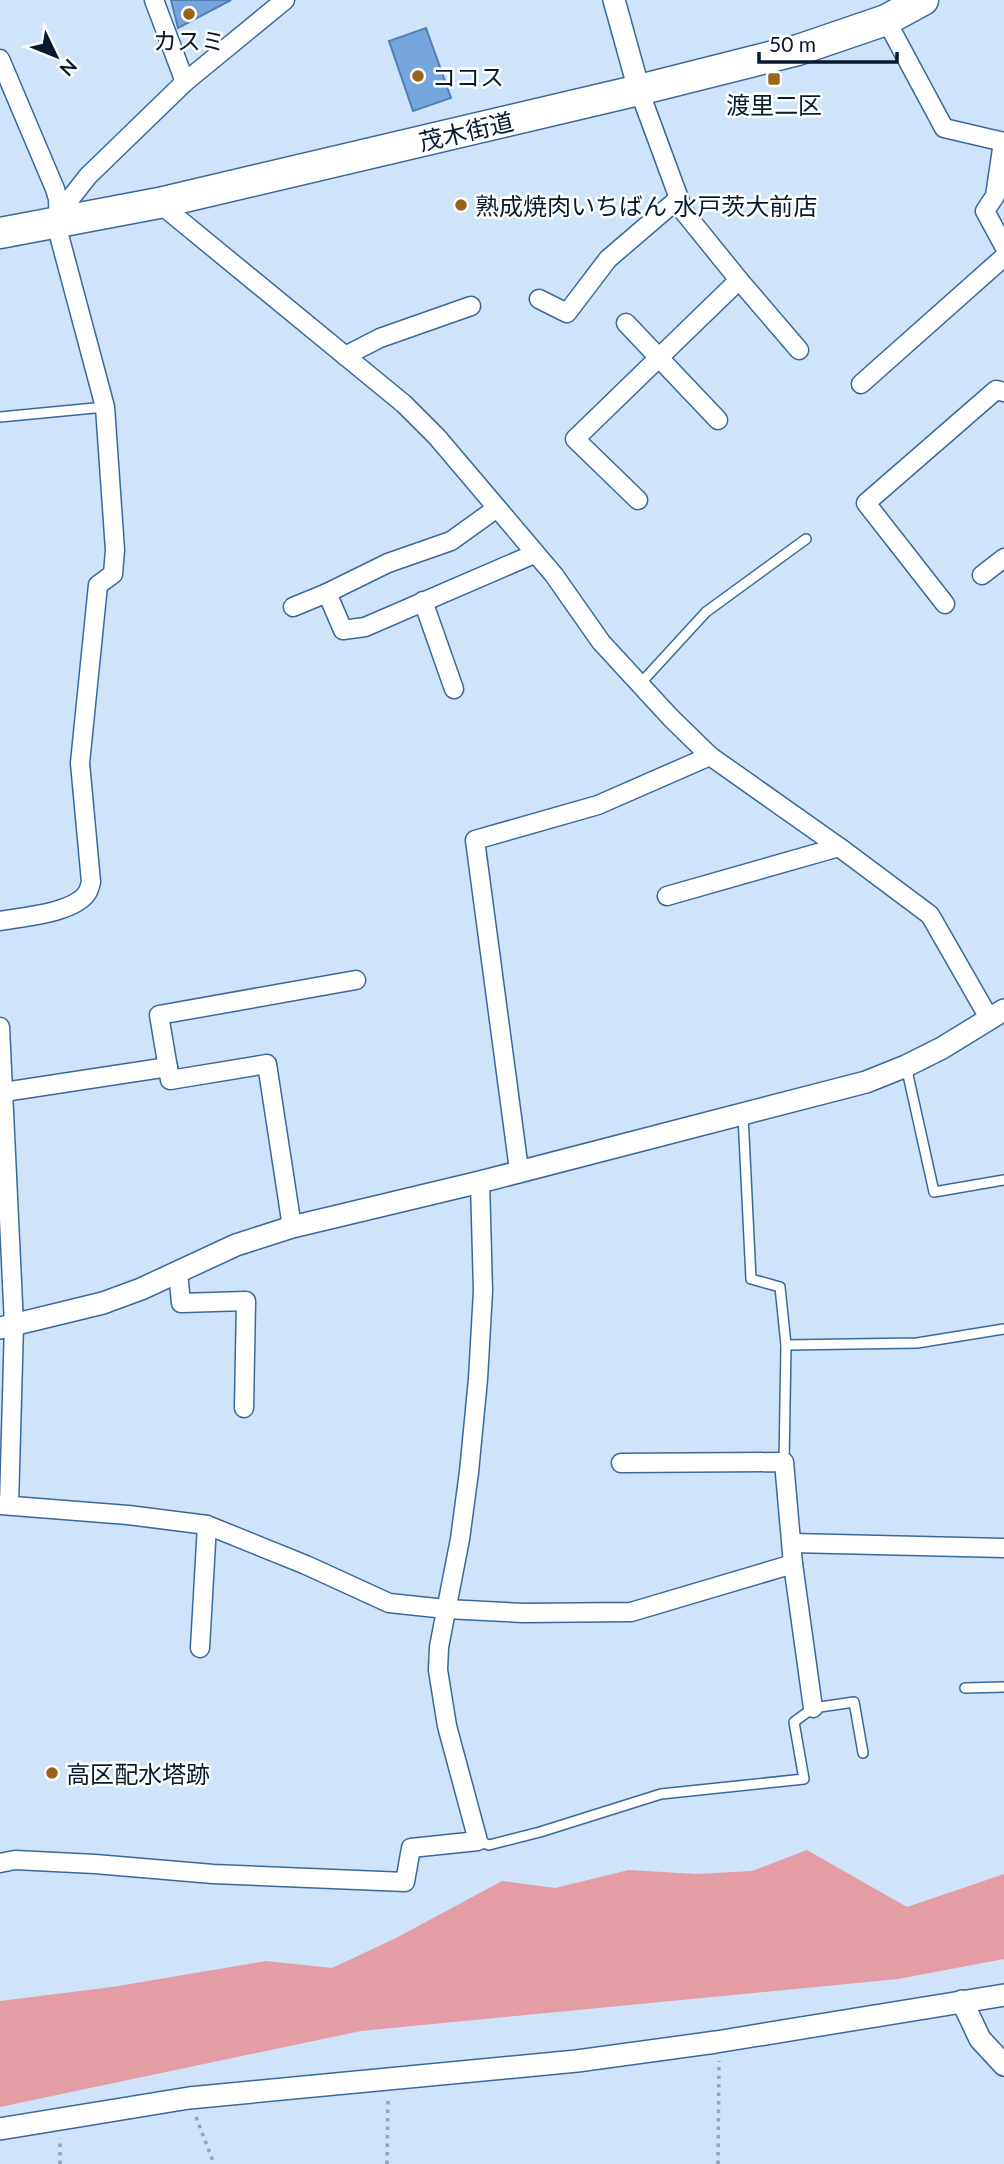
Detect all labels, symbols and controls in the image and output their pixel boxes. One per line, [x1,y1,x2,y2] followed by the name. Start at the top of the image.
[181,6,197,22] marker: カスミ
[21,21,91,91] north arrow
[759,21,897,65] scale bar
[153,26,225,55] place label: カスミ
[769,31,816,56] text: 50 m
[55,55,82,81] text: N
[432,62,504,91] place label: ココス
[410,68,426,84] marker: ココス
[766,71,782,87] marker: 渡里二区
[726,90,822,119] place label: 渡里二区
[416,106,516,156] street label: 茂木街道
[475,191,817,220] place label: 熟成焼肉いちばん 水戸茨大前店
[453,197,469,213] marker: 熟成焼肉いちばん 水戸茨大前店
[66,1759,210,1788] place label: 高区配水塔跡
[44,1765,60,1781] marker: 高区配水塔跡

